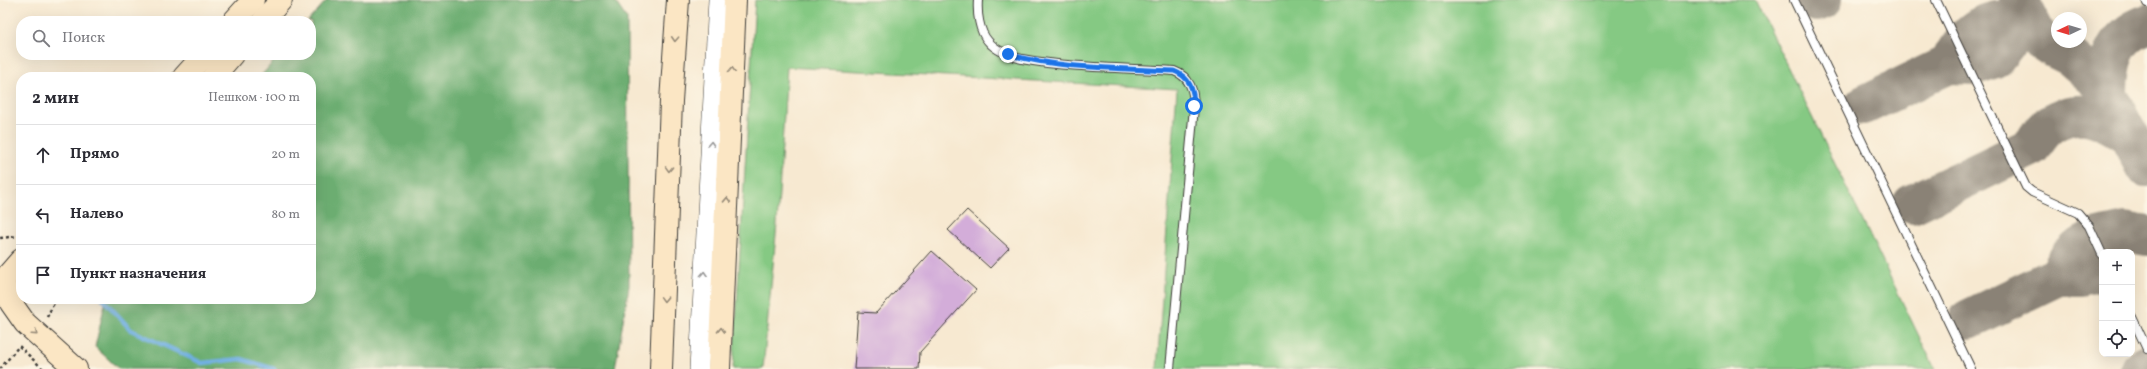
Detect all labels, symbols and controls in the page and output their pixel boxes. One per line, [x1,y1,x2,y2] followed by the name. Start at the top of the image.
[2051,12,2087,48] north arrow
[16,16,316,60] search box
[30,27,52,49] icon: search
[62,28,105,49] text: Поиск
[671,36,680,42] one-way arrow
[999,45,1017,63] route end
[728,67,737,73] one-way arrow
[32,87,79,110] text: 2 мин
[208,89,300,107] text: Пешком · 100 m
[1185,97,1203,115] route start
[706,141,715,147] one-way arrow
[32,144,54,166] icon: ahead
[70,144,119,165] text: Прямо
[271,146,300,164] text: 20 m
[665,166,673,172] one-way arrow
[722,197,731,203] one-way arrow
[32,204,54,226] icon: left
[70,204,124,225] text: Налево
[271,206,300,224] text: 80 m
[2099,249,2135,357] map controls
[2099,249,2135,285] button: +
[32,264,54,286] icon: arrive
[70,264,206,285] text: Пункт назначения
[699,271,708,277] one-way arrow
[2099,285,2135,321] button: −
[660,296,669,302] one-way arrow
[2099,321,2135,357] button: locate
[717,327,725,333] one-way arrow
[30,328,38,336] one-way arrow

